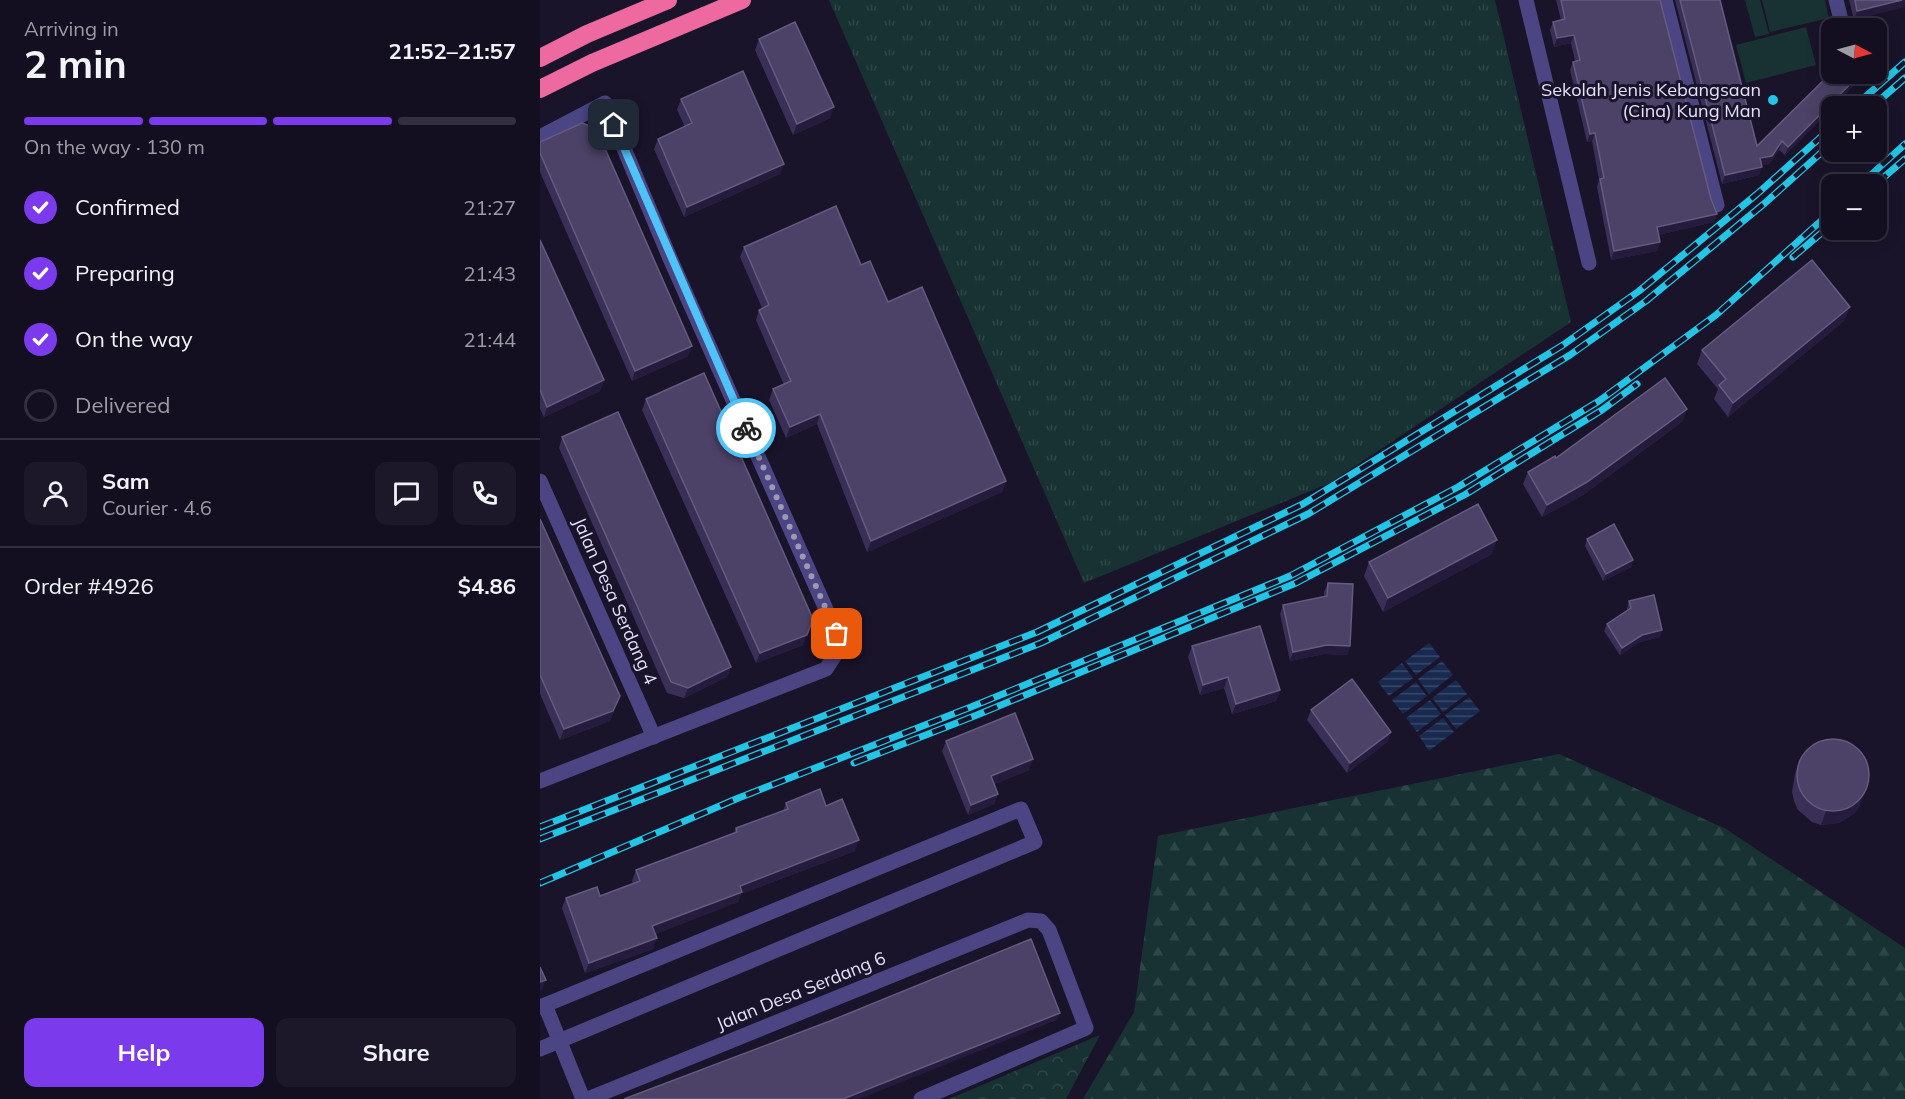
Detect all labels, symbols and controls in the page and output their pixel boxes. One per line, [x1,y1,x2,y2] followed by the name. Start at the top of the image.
[24,16,119,41] text: Arriving in
[1821,18,1887,84] north arrow
[1821,18,1887,240] map controls
[388,37,516,65] text: 21:52–21:57
[24,39,127,88] text: 2 min
[1541,78,1761,122] place label: Sekolah Jenis Kebangsaan (Cina) Kung Man
[1766,93,1780,107] marker: Sekolah Jenis Kebangsaan (Cina) Kung Man
[1821,96,1887,162] button: +
[588,99,639,150] pin
[597,108,630,141] icon: home
[24,134,205,159] text: On the way · 130 m
[1821,174,1887,240] button: −
[24,191,57,224] icon: check
[75,193,180,221] text: Confirmed
[463,195,516,220] text: 21:27
[24,257,57,290] icon: check
[75,259,175,287] text: Preparing
[463,261,516,286] text: 21:43
[24,323,57,356] icon: check
[75,325,193,353] text: On the way
[463,327,516,352] text: 21:44
[75,391,170,419] text: Delivered
[716,398,776,458] courier
[730,412,763,445] icon: bike
[24,462,87,525] button: person
[375,462,438,525] button: chat
[453,462,516,525] button: phone
[102,467,150,495] text: Sam
[102,495,212,520] text: Courier · 4.6
[568,514,663,688] street label: Jalan Desa Serdang 4
[24,572,154,600] text: Order #4926
[458,572,516,600] text: $4.86
[811,608,862,659] pin
[820,617,853,650] icon: bag
[713,946,889,1035] street label: Jalan Desa Serdang 6
[24,1018,264,1087] button: Help
[276,1018,516,1087] button: Share

